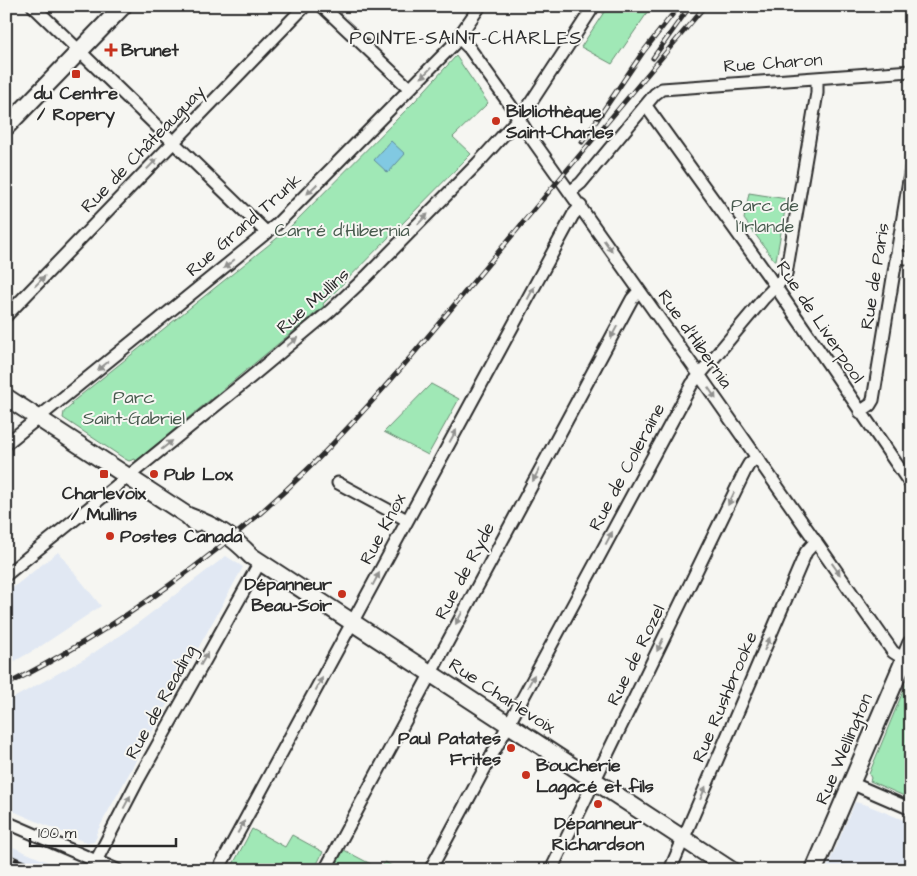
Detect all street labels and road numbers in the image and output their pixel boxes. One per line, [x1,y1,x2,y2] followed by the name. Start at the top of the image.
[723,47,823,79] street label: Rue Charon
[75,80,211,219] street label: Rue de Châteauguay
[181,168,307,282] street label: Rue Grand Trunk
[854,221,896,331] street label: Rue de Paris
[770,256,870,388] street label: Rue de Liverpool
[271,262,355,340] street label: Rue Mullins
[652,285,738,393] street label: Rue d'Hibernia
[583,399,671,535] street label: Rue de Coleraine
[354,488,412,569] street label: Rue Knox
[429,518,502,624] street label: Rue de Ryde
[601,600,671,710] street label: Rue de Rozel
[686,627,764,766] street label: Rue Rushbrooke
[119,640,204,764] street label: Rue de Reading
[444,652,561,740] street label: Rue Charlevoix
[809,690,880,809] street label: Rue Wellington

